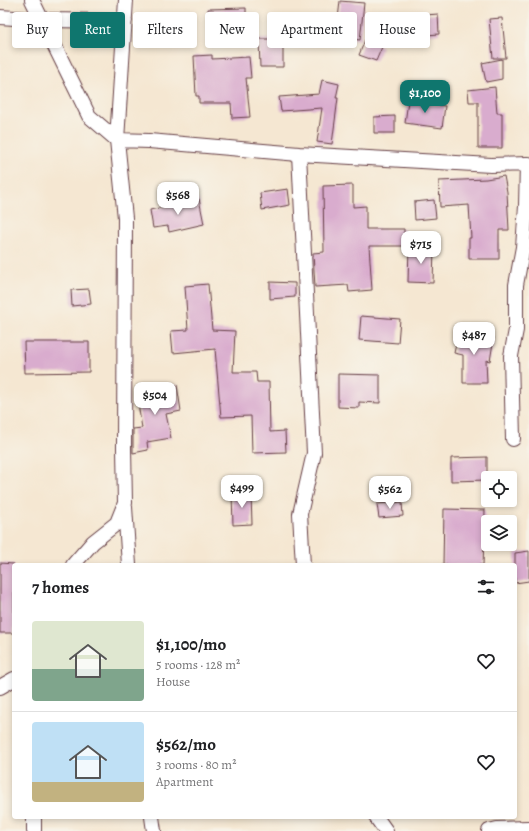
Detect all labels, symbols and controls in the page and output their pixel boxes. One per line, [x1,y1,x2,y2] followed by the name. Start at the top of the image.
[12,12,62,48] chip: Buy
[70,12,125,48] chip: Rent
[133,12,197,48] chip: Filters
[205,12,259,48] chip: New
[267,12,357,48] chip: Apartment
[365,12,430,48] chip: House
[392,80,458,114] pin: $1,100
[409,84,441,101] text: $1,100
[154,182,202,216] pin: $568
[166,186,190,203] text: $568
[397,231,445,265] pin: $715
[410,235,432,252] text: $715
[450,322,498,356] pin: $487
[462,326,486,343] text: $487
[131,382,179,416] pin: $504
[143,386,167,403] text: $504
[481,471,517,551] map controls
[481,471,517,507] button: locate
[218,475,266,509] pin: $499
[366,476,414,510] pin: $562
[230,479,254,496] text: $499
[378,480,402,497] text: $562
[481,515,517,551] button: layers
[32,576,89,599] text: 7 homes
[475,576,497,598] icon: filters
[156,633,226,656] text: $1,100/mo
[64,637,112,685] icon: home
[475,650,497,672] icon: heart
[156,656,240,673] text: 5 rooms · 128 m²
[156,673,190,690] text: House
[156,733,216,756] text: $562/mo
[64,738,112,786] icon: home
[475,751,497,773] icon: heart
[156,756,236,773] text: 3 rooms · 80 m²
[156,773,214,790] text: Apartment

